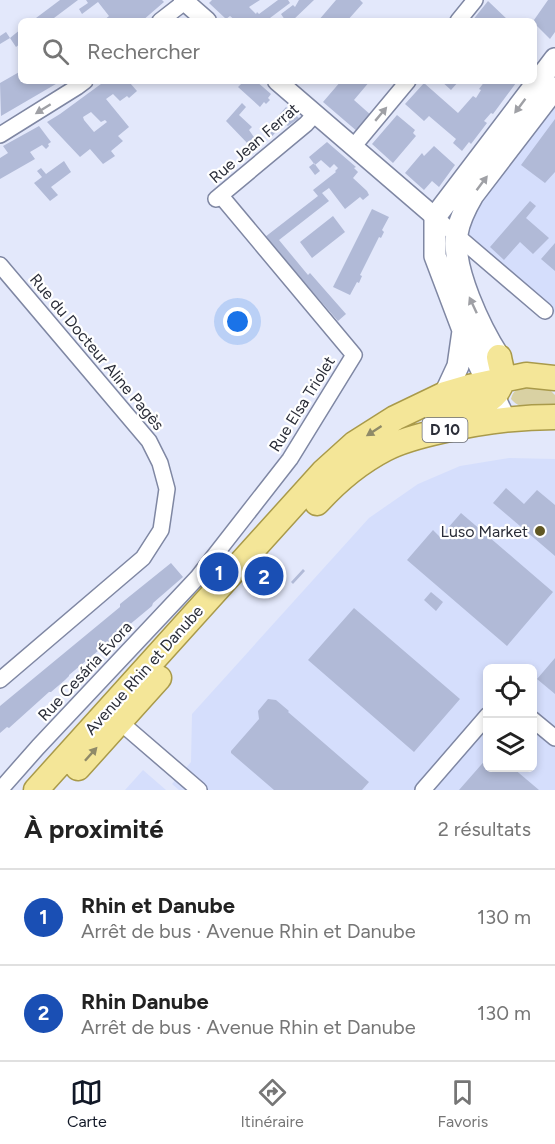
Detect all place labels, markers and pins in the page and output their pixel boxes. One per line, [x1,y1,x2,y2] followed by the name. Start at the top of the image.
[441,522,528,541] place label: Luso Market
[533,524,547,538] marker: Luso Market
[200,550,238,594] pin: 1
[244,554,284,598] pin: 2

